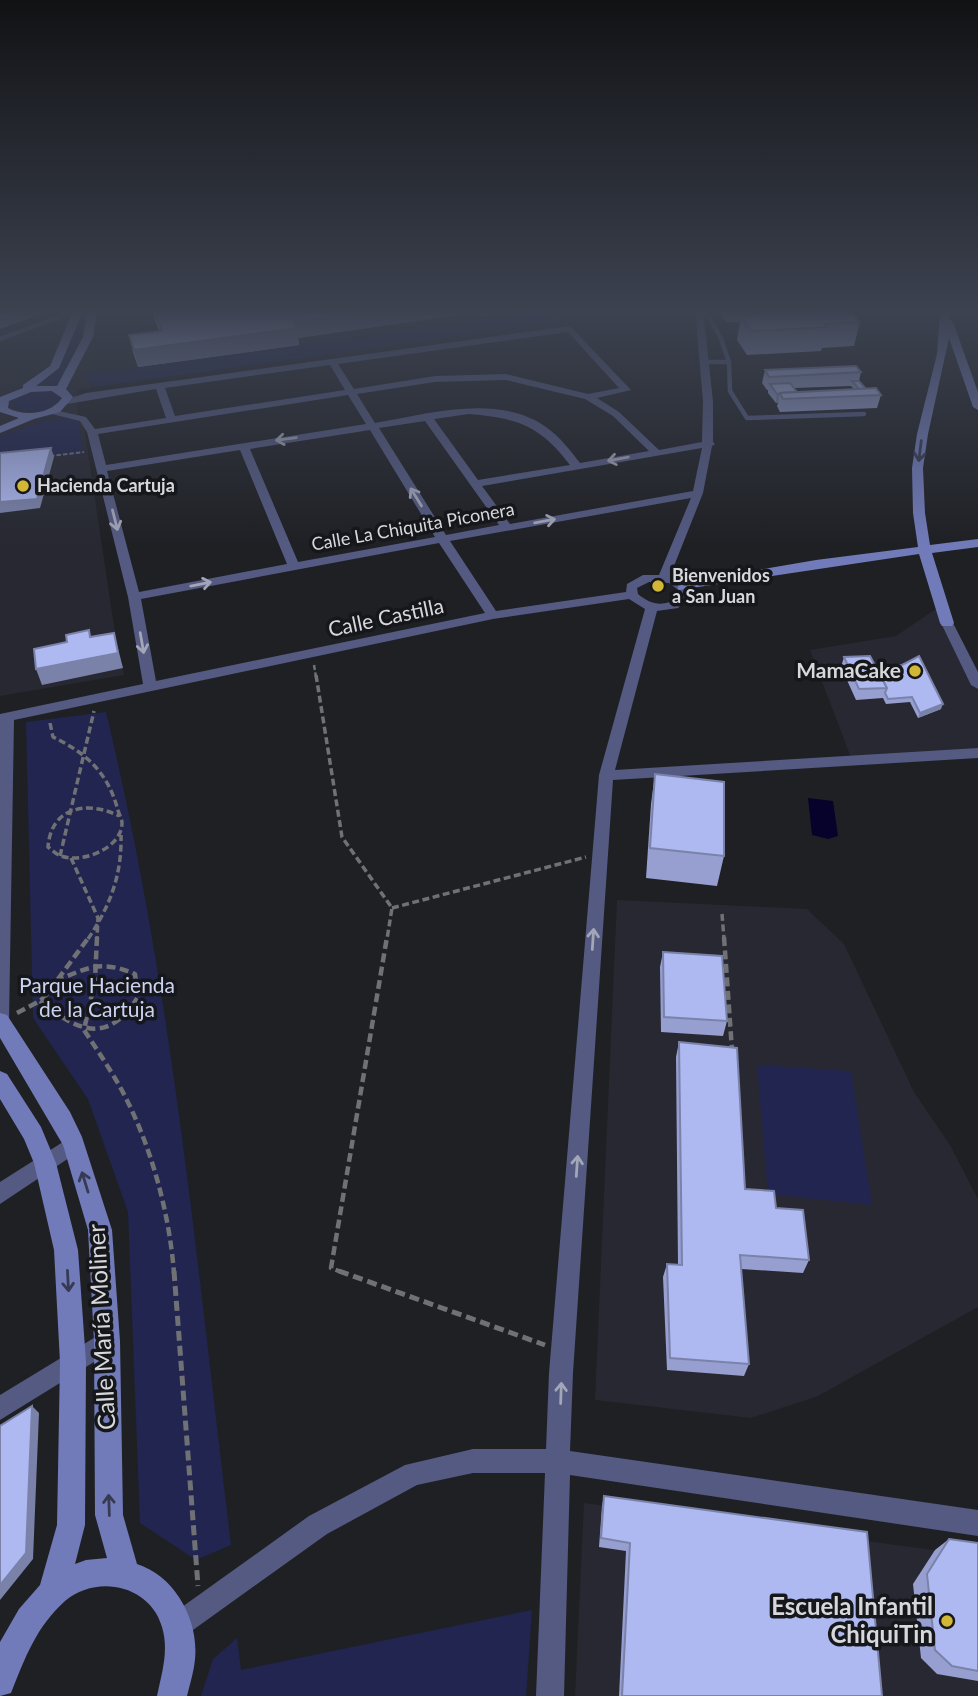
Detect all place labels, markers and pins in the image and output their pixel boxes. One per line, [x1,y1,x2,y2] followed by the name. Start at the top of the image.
[37,474,175,496] place label: Hacienda Cartuja
[15,478,31,494] marker: Hacienda Cartuja
[672,564,770,607] place label: Bienvenidos a San Juan
[650,578,666,594] marker: Bienvenidos a San Juan
[796,657,901,682] place label: MamaCake
[907,663,923,679] marker: MamaCake
[771,1591,933,1648] place label: Escuela Infantil ChiquiTin
[939,1613,955,1629] marker: Escuela Infantil ChiquiTin

